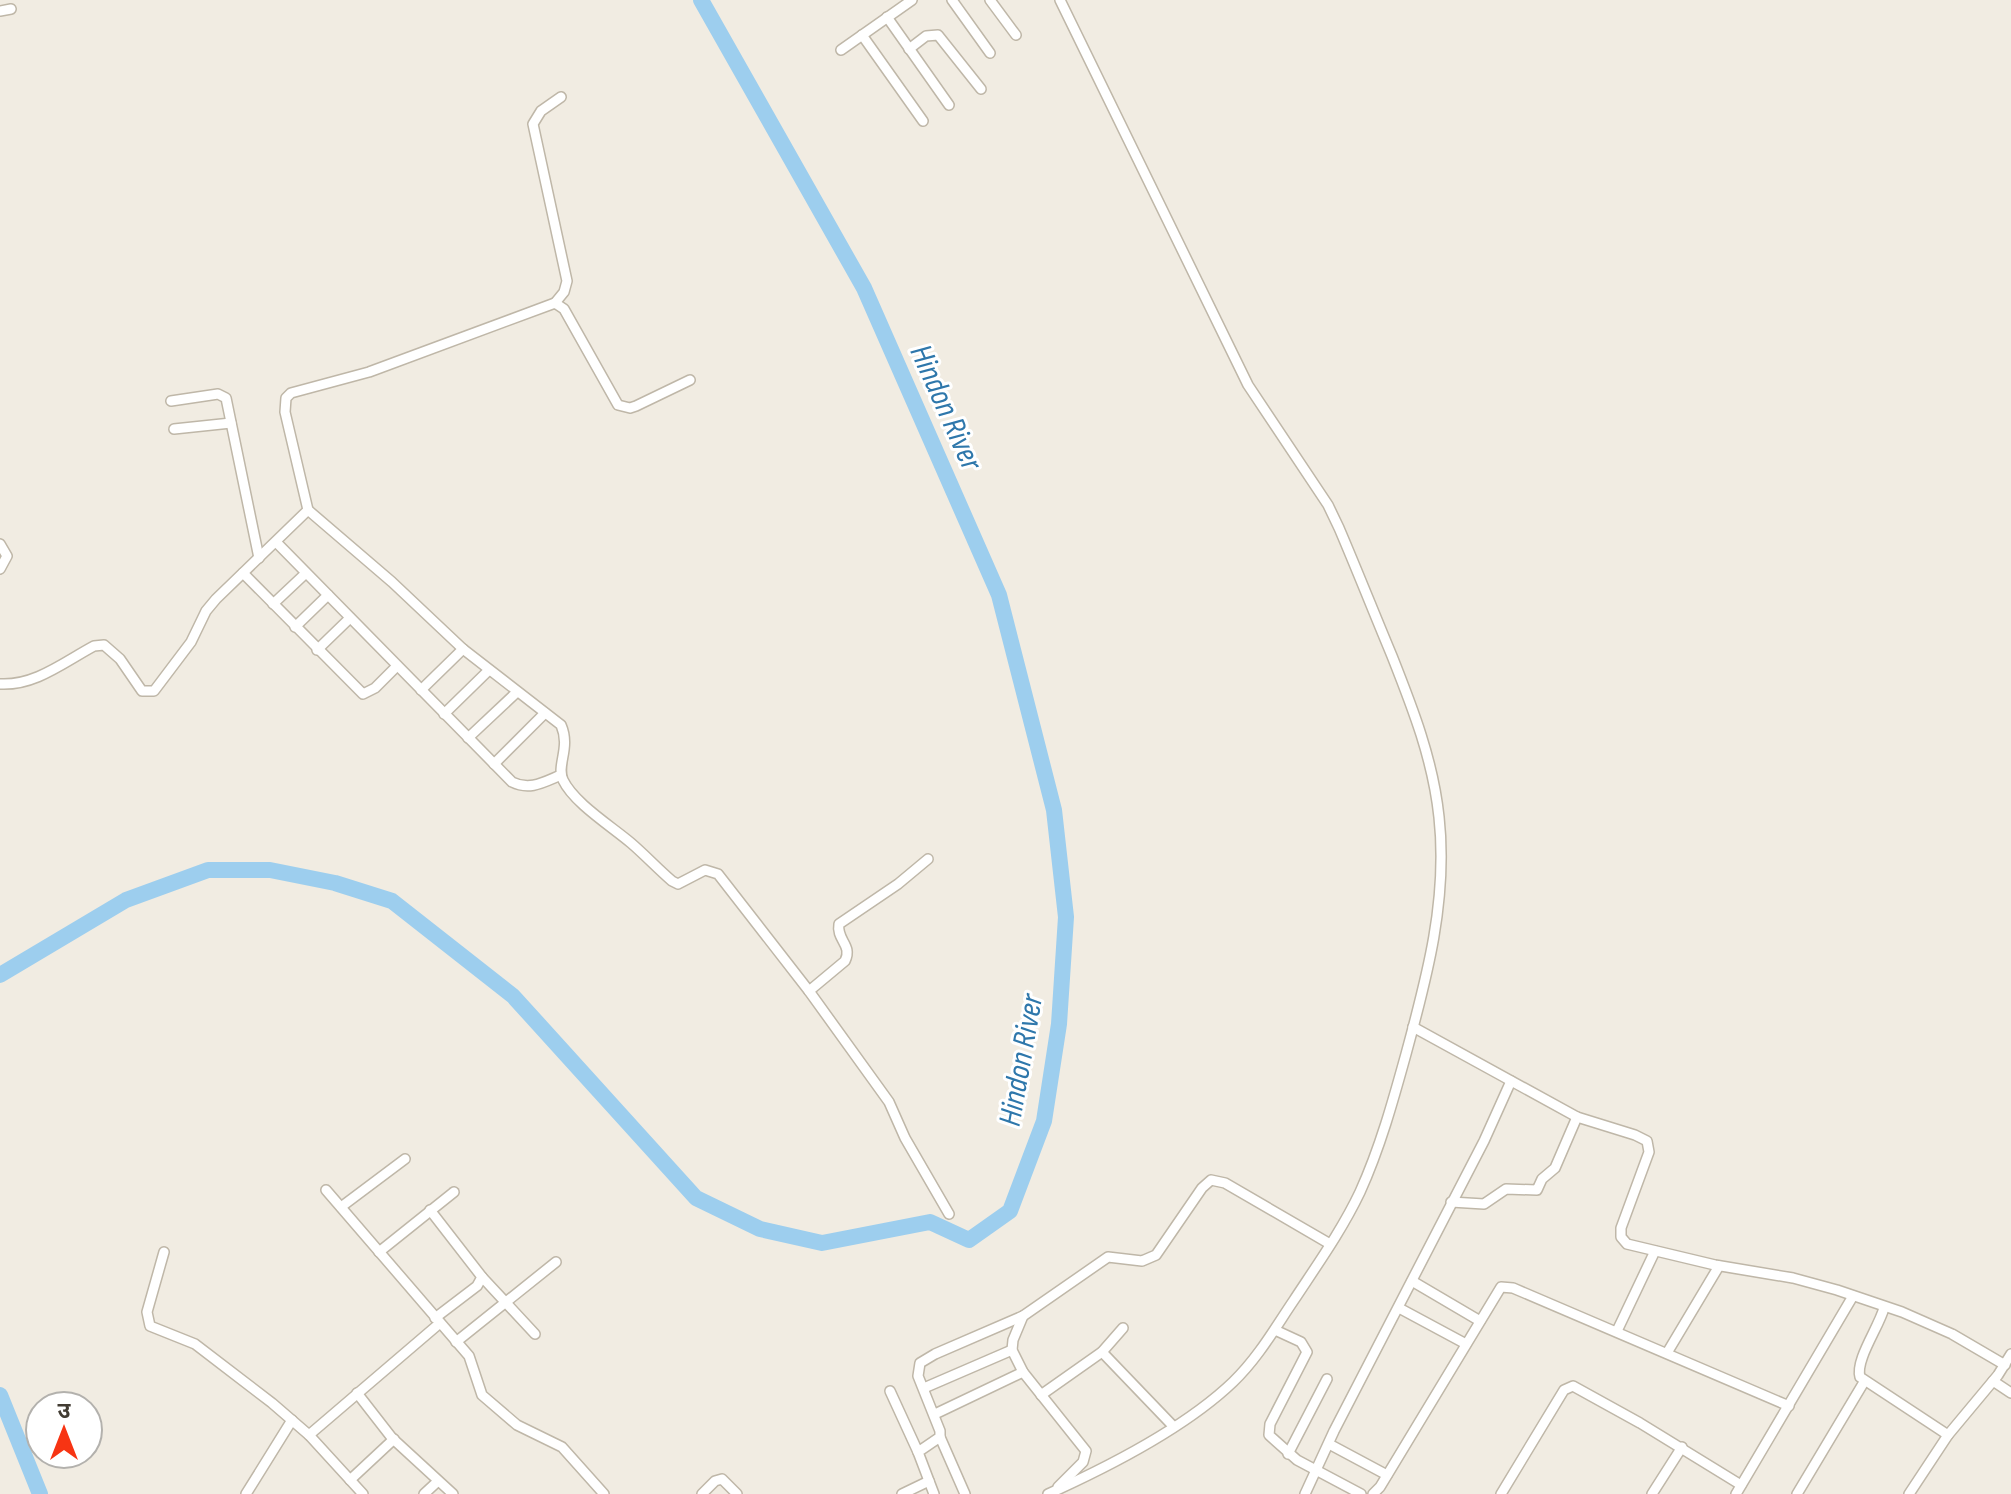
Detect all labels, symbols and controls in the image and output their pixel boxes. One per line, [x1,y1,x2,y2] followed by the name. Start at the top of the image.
[901,339,991,477] water label: Hindon River
[991,990,1052,1129] water label: Hindon River
[24,1390,104,1470] north arrow
[58,1398,72,1425] text: उ

